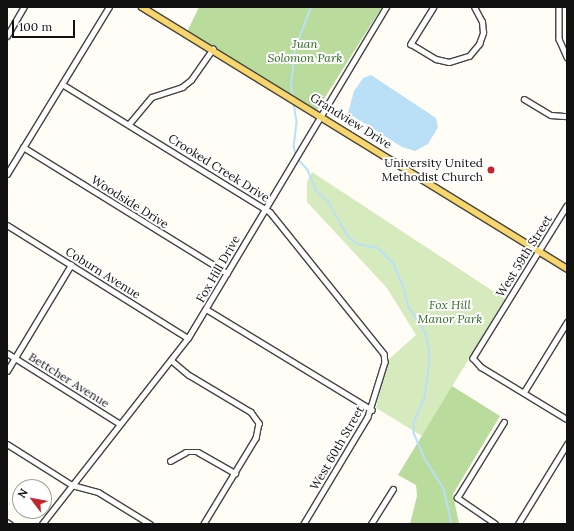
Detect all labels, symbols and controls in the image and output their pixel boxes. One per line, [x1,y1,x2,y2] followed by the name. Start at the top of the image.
[14,12,77,38] scale bar
[19,19,52,34] text: 100 m
[267,37,343,65] park label: Juan Solomon Park
[308,90,394,152] street label: Grandview Drive
[166,131,272,205] street label: Crooked Creek Drive
[381,156,483,184] place label: University United Methodist Church
[486,165,496,175] marker: University United Methodist Church
[89,172,171,232] street label: Woodside Drive
[493,212,555,300] street label: West 59th Street
[193,233,243,305] street label: Fox Hill Drive
[63,244,143,302] street label: Coburn Avenue
[418,298,482,326] park label: Fox Hill Manor Park
[26,349,112,411] street label: Bettcher Avenue
[307,403,367,493] street label: West 60th Street
[12,479,52,519] north arrow
[14,486,31,500] text: N

